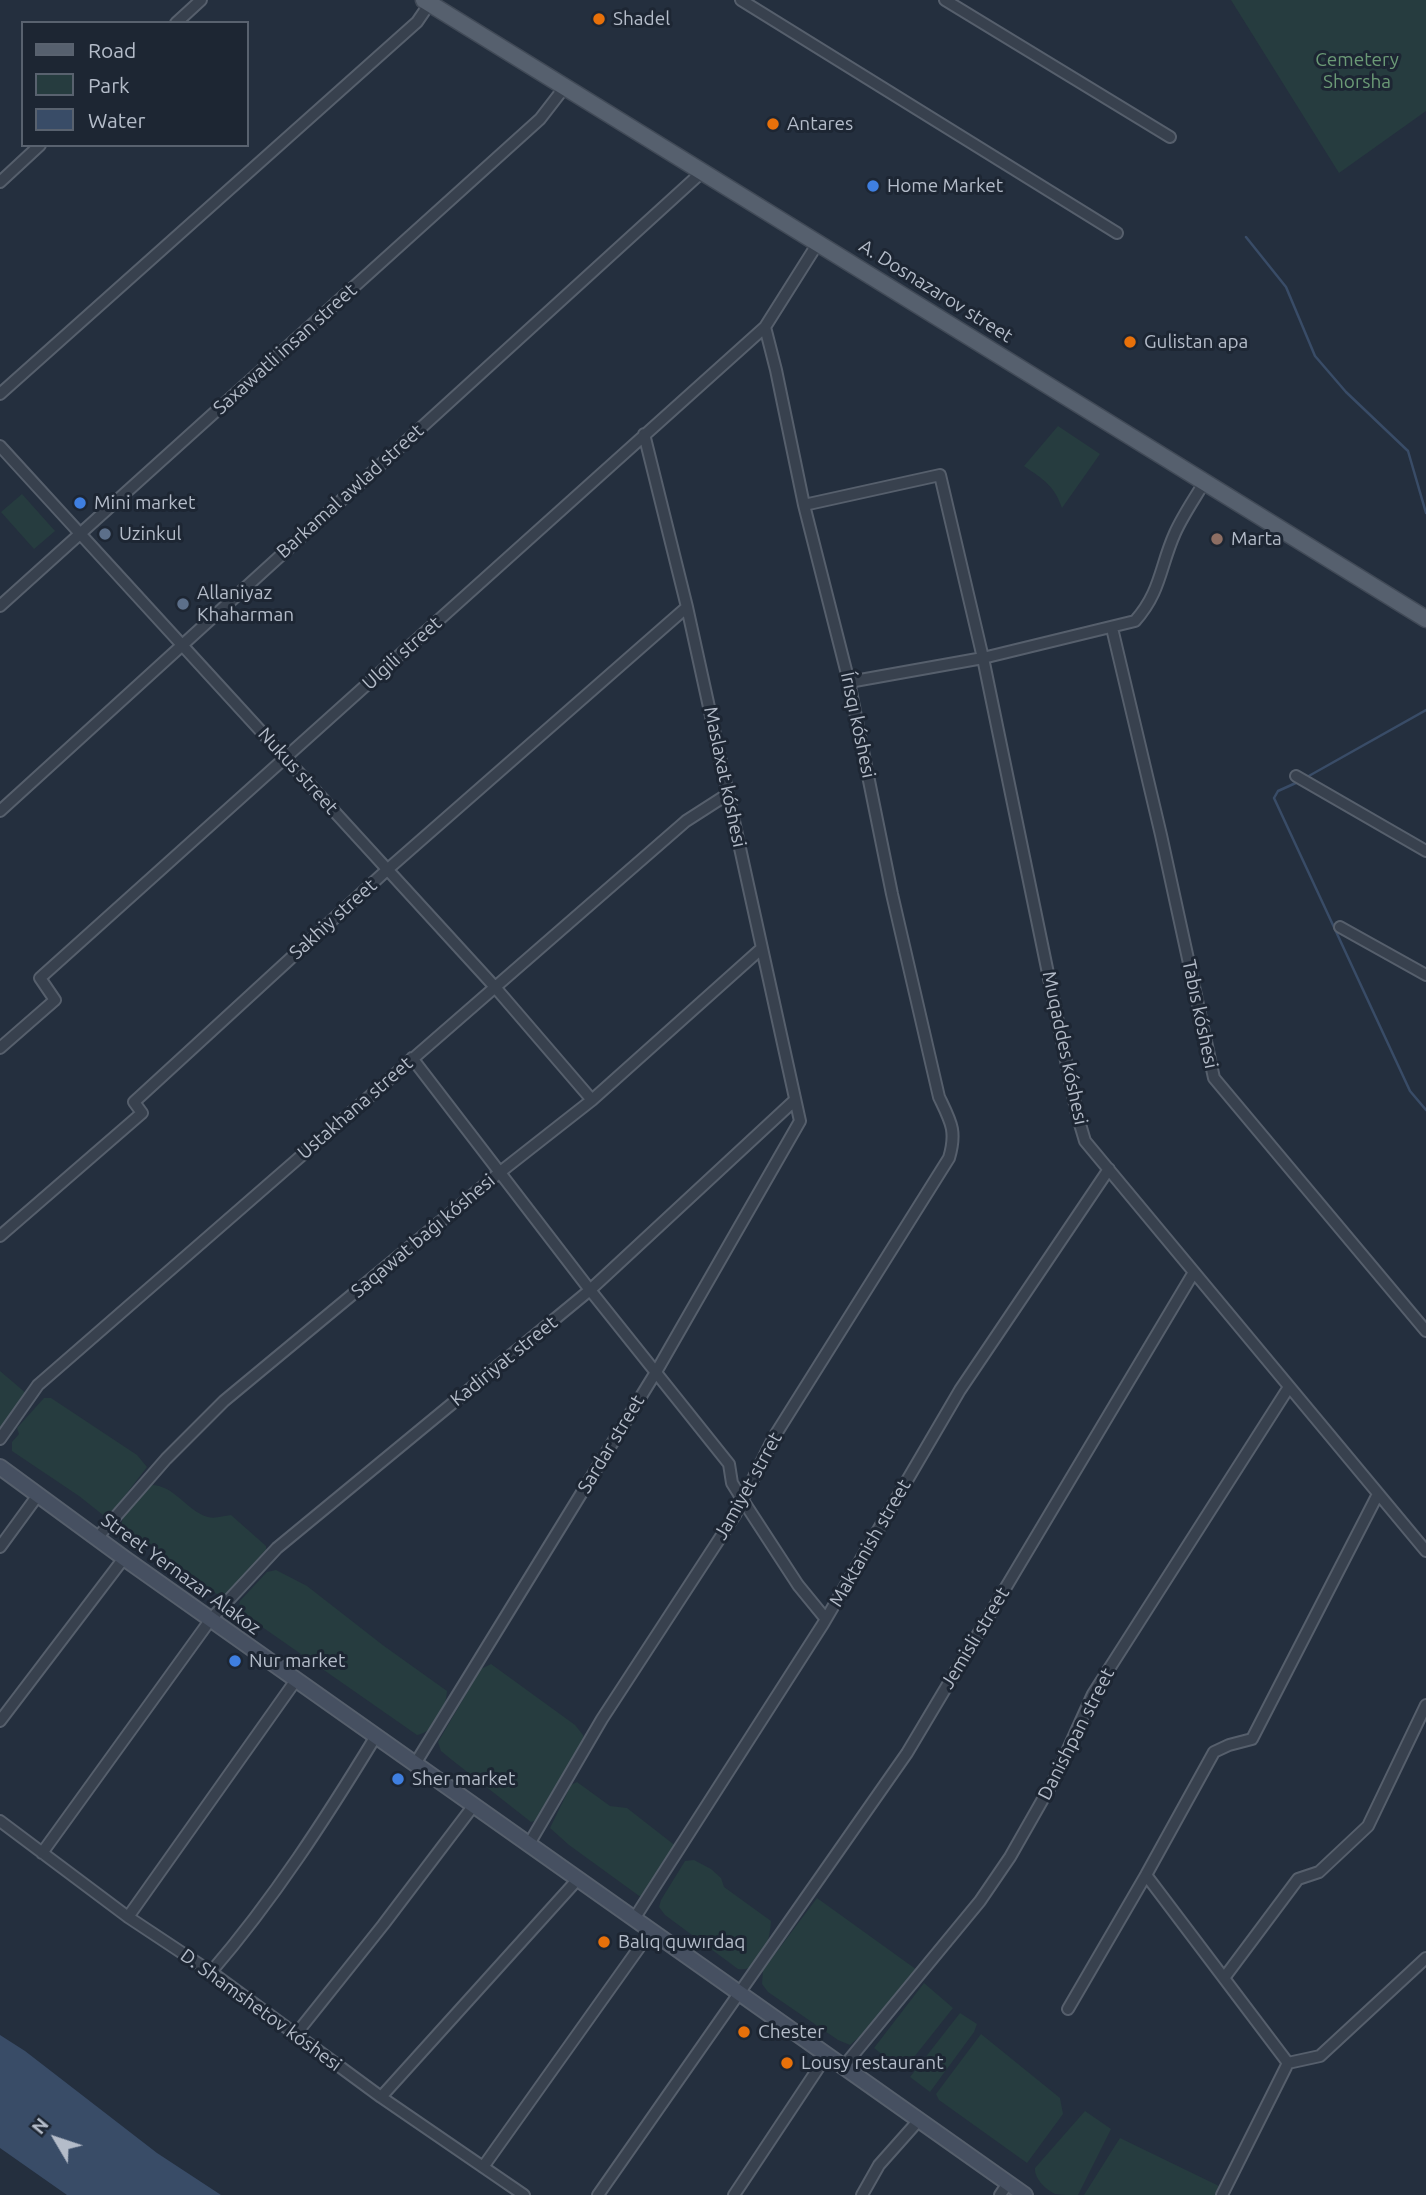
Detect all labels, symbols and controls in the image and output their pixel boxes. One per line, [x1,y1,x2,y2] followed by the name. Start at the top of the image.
[613,8,670,30] place label: Shadel
[591,11,607,27] marker: Shadel
[21,21,248,147] legend
[88,38,136,62] text: Road
[1315,49,1399,93] park label: Cemetery Shorsha
[88,73,130,97] text: Park
[88,108,146,132] text: Water
[787,113,853,135] place label: Antares
[765,116,781,132] marker: Antares
[887,175,1003,197] place label: Home Market
[865,178,881,194] marker: Home Market
[855,234,1017,348] street label: A. Dosnazarov street
[209,279,361,419] street label: Saxawatli insan street
[1144,331,1248,353] place label: Gulistan apa
[1122,334,1138,350] marker: Gulistan apa
[272,419,428,563] street label: Barkamal awlad street
[94,492,196,514] place label: Mini market
[72,495,88,511] marker: Mini market
[119,523,181,545] place label: Uzinkul
[97,526,113,542] marker: Uzinkul
[1231,528,1282,550] place label: Marta
[1209,531,1225,547] marker: Marta
[197,582,294,626] place label: Allaniyaz Khaharman
[175,596,191,612] marker: Allaniyaz Khaharman
[358,611,446,695] street label: Ulgili street
[836,670,880,780] street label: Írısqı kóshesi
[699,705,751,849] street label: Maslaxat kóshesi
[253,723,343,819] street label: Nukus street
[285,874,381,964] street label: Sakhiy street
[1177,957,1223,1071] street label: Tabıs kóshesi
[1038,969,1092,1127] street label: Muqaddes kóshesi
[293,1052,417,1164] street label: Ustakhana street
[347,1169,499,1303] street label: Saqawat baǵı kóshesi
[446,1311,562,1411] street label: Kadiriyat street
[573,1391,649,1497] street label: Sardar street
[709,1428,787,1544] street label: Jamiyet strret
[824,1475,916,1611] street label: Maktanish street
[97,1508,265,1640] street label: Street Yernazar Alakoz
[936,1583,1014,1693] street label: Jemisli street
[249,1650,346,1672] place label: Nur market
[227,1653,243,1669] marker: Nur market
[1033,1664,1119,1804] street label: Danishpan street
[412,1768,515,1790] place label: Sher market
[390,1771,406,1787] marker: Sher market
[618,1931,745,1953] place label: Balıq quwırdaq
[596,1934,612,1950] marker: Balıq quwırdaq
[176,1944,346,2076] street label: D. Shamshetov kóshesi
[758,2021,824,2043] place label: Chester
[736,2024,752,2040] marker: Chester
[801,2052,944,2074] place label: Lousy restaurant
[779,2055,795,2071] marker: Lousy restaurant
[21,2104,91,2174] north arrow
[27,2113,53,2138] text: N

